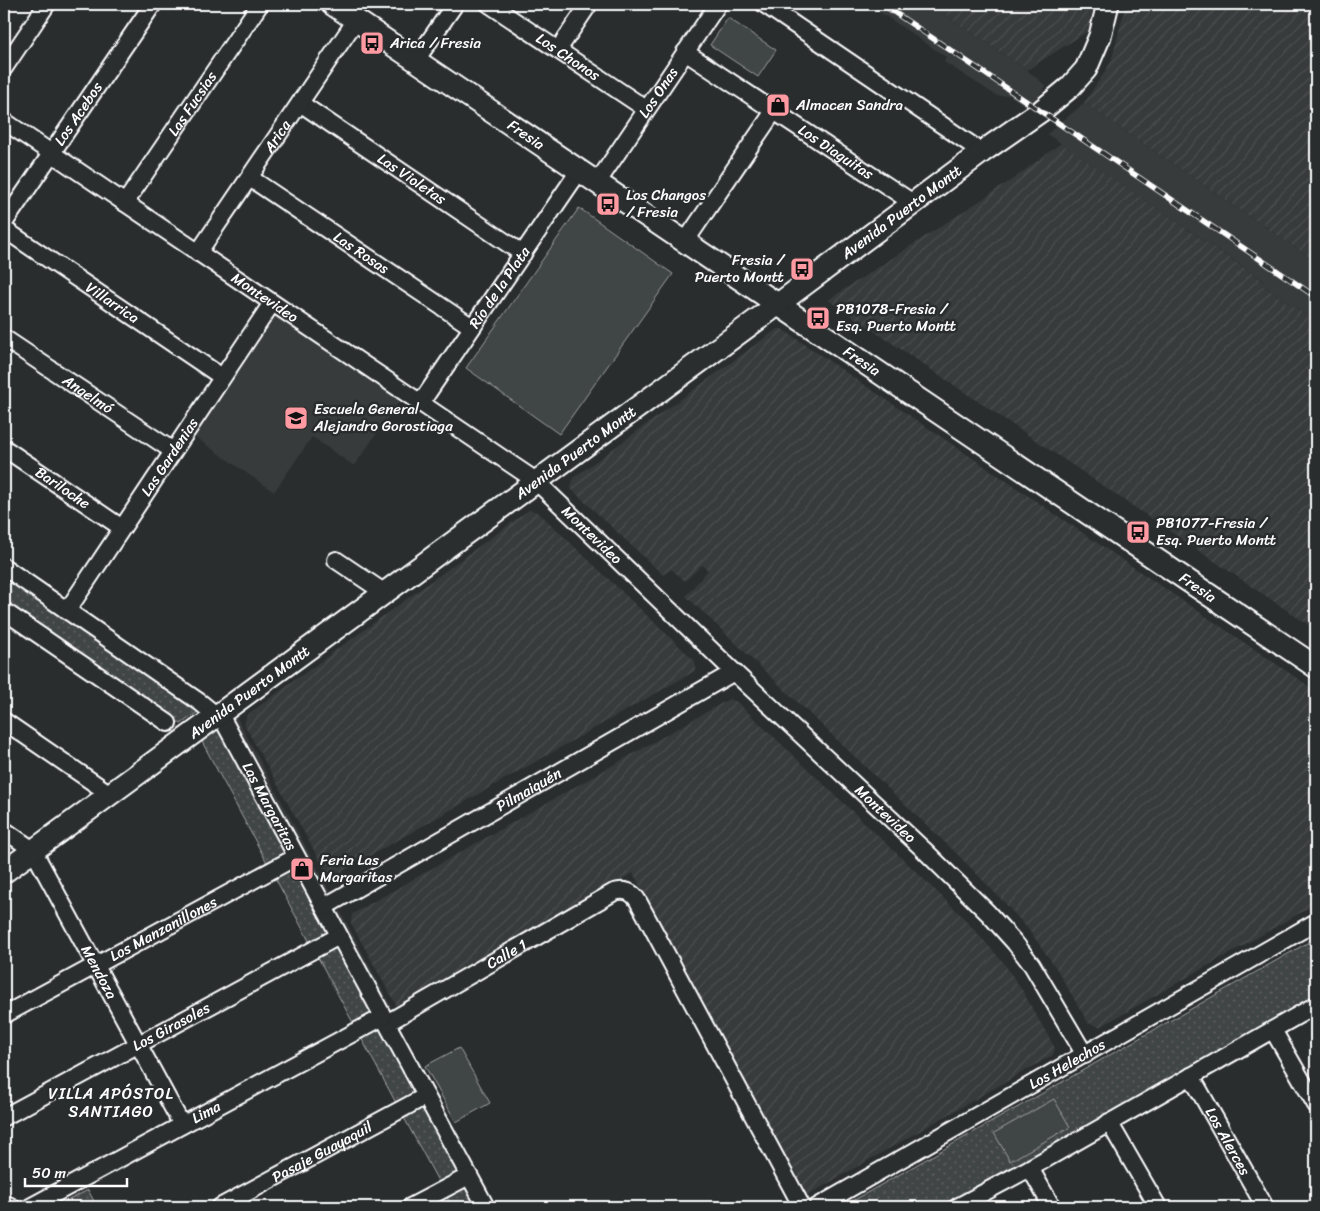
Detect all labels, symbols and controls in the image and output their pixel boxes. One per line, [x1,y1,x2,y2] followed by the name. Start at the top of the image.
[531,26,606,88] street label: Los Chonos
[359,30,385,56] bus stop icon: Arica / Fresia
[389,30,481,56] place label: Arica / Fresia
[631,61,685,124] street label: Los Onas
[161,66,224,142] street label: Las Fucsias
[47,76,110,151] street label: Los Acebos
[765,92,791,118] shop icon: Almacen Sandra
[795,92,903,118] place label: Almacen Sandra
[502,113,551,157] street label: Fresia
[256,114,298,159] street label: Arica
[793,117,879,187] street label: Los Diaguitas
[372,146,452,211] street label: Las Violetas
[835,158,968,267] street label: Avenida Puerto Montt
[626,182,706,225] place label: Los Changos / Fresia
[595,191,621,217] bus stop icon: Los Changos / Fresia
[328,224,395,281] street label: Las Rosas
[462,241,537,334] street label: Río de la Plata
[695,247,786,290] place label: Fresia / Puerto Montt
[789,256,815,282] bus stop icon: Fresia / Puerto Montt
[226,265,304,330] street label: Montevideo
[80,275,145,331] street label: Villarrica
[836,296,957,339] place label: PB1078-Fresia / Esq. Puerto Montt
[805,305,831,331] bus stop icon: PB1078-Fresia / Esq. Puerto Montt
[838,339,886,383] street label: Fresia
[56,367,119,421] street label: Angelmó
[313,396,453,439] place label: Escuela General Alejandro Gorostiaga
[509,399,643,507] street label: Avenida Puerto Montt
[283,405,309,431] school or university icon: Escuela General Alejandro Gorostiaga
[134,412,205,502] street label: Las Gardenias
[30,460,96,516] street label: Bariloche
[555,499,629,571] street label: Montevideo
[1156,510,1277,553] place label: PB1077-Fresia / Esq. Puerto Montt
[1125,519,1151,545] bus stop icon: PB1077-Fresia / Esq. Puerto Montt
[1174,565,1222,610] street label: Fresia
[182,638,316,746] street label: Avenida Puerto Montt
[235,757,305,856] street label: Las Margaritas
[491,760,566,819] street label: Pilmaiquén
[849,778,923,850] street label: Montevideo
[320,847,392,890] place label: Feria Las Margaritas
[289,856,315,882] shop icon: Feria Las Margaritas
[105,889,222,969] street label: Los Manzanillones
[481,932,532,976] street label: Calle 1
[74,940,125,1004] street label: Mendoza
[127,995,215,1058] street label: Los Girasoles
[1024,1032,1111,1097] street label: Los Helechos
[48,1079,174,1126] district label: VILLA APÓSTOL SANTIAGO
[187,1093,226,1131] street label: Lima
[1198,1102,1258,1180] street label: Los Alerces
[267,1114,378,1190] street label: Pasaje Guayaquil
[25,1156,128,1188] scale bar
[32,1160,67,1186] text: 50 m

